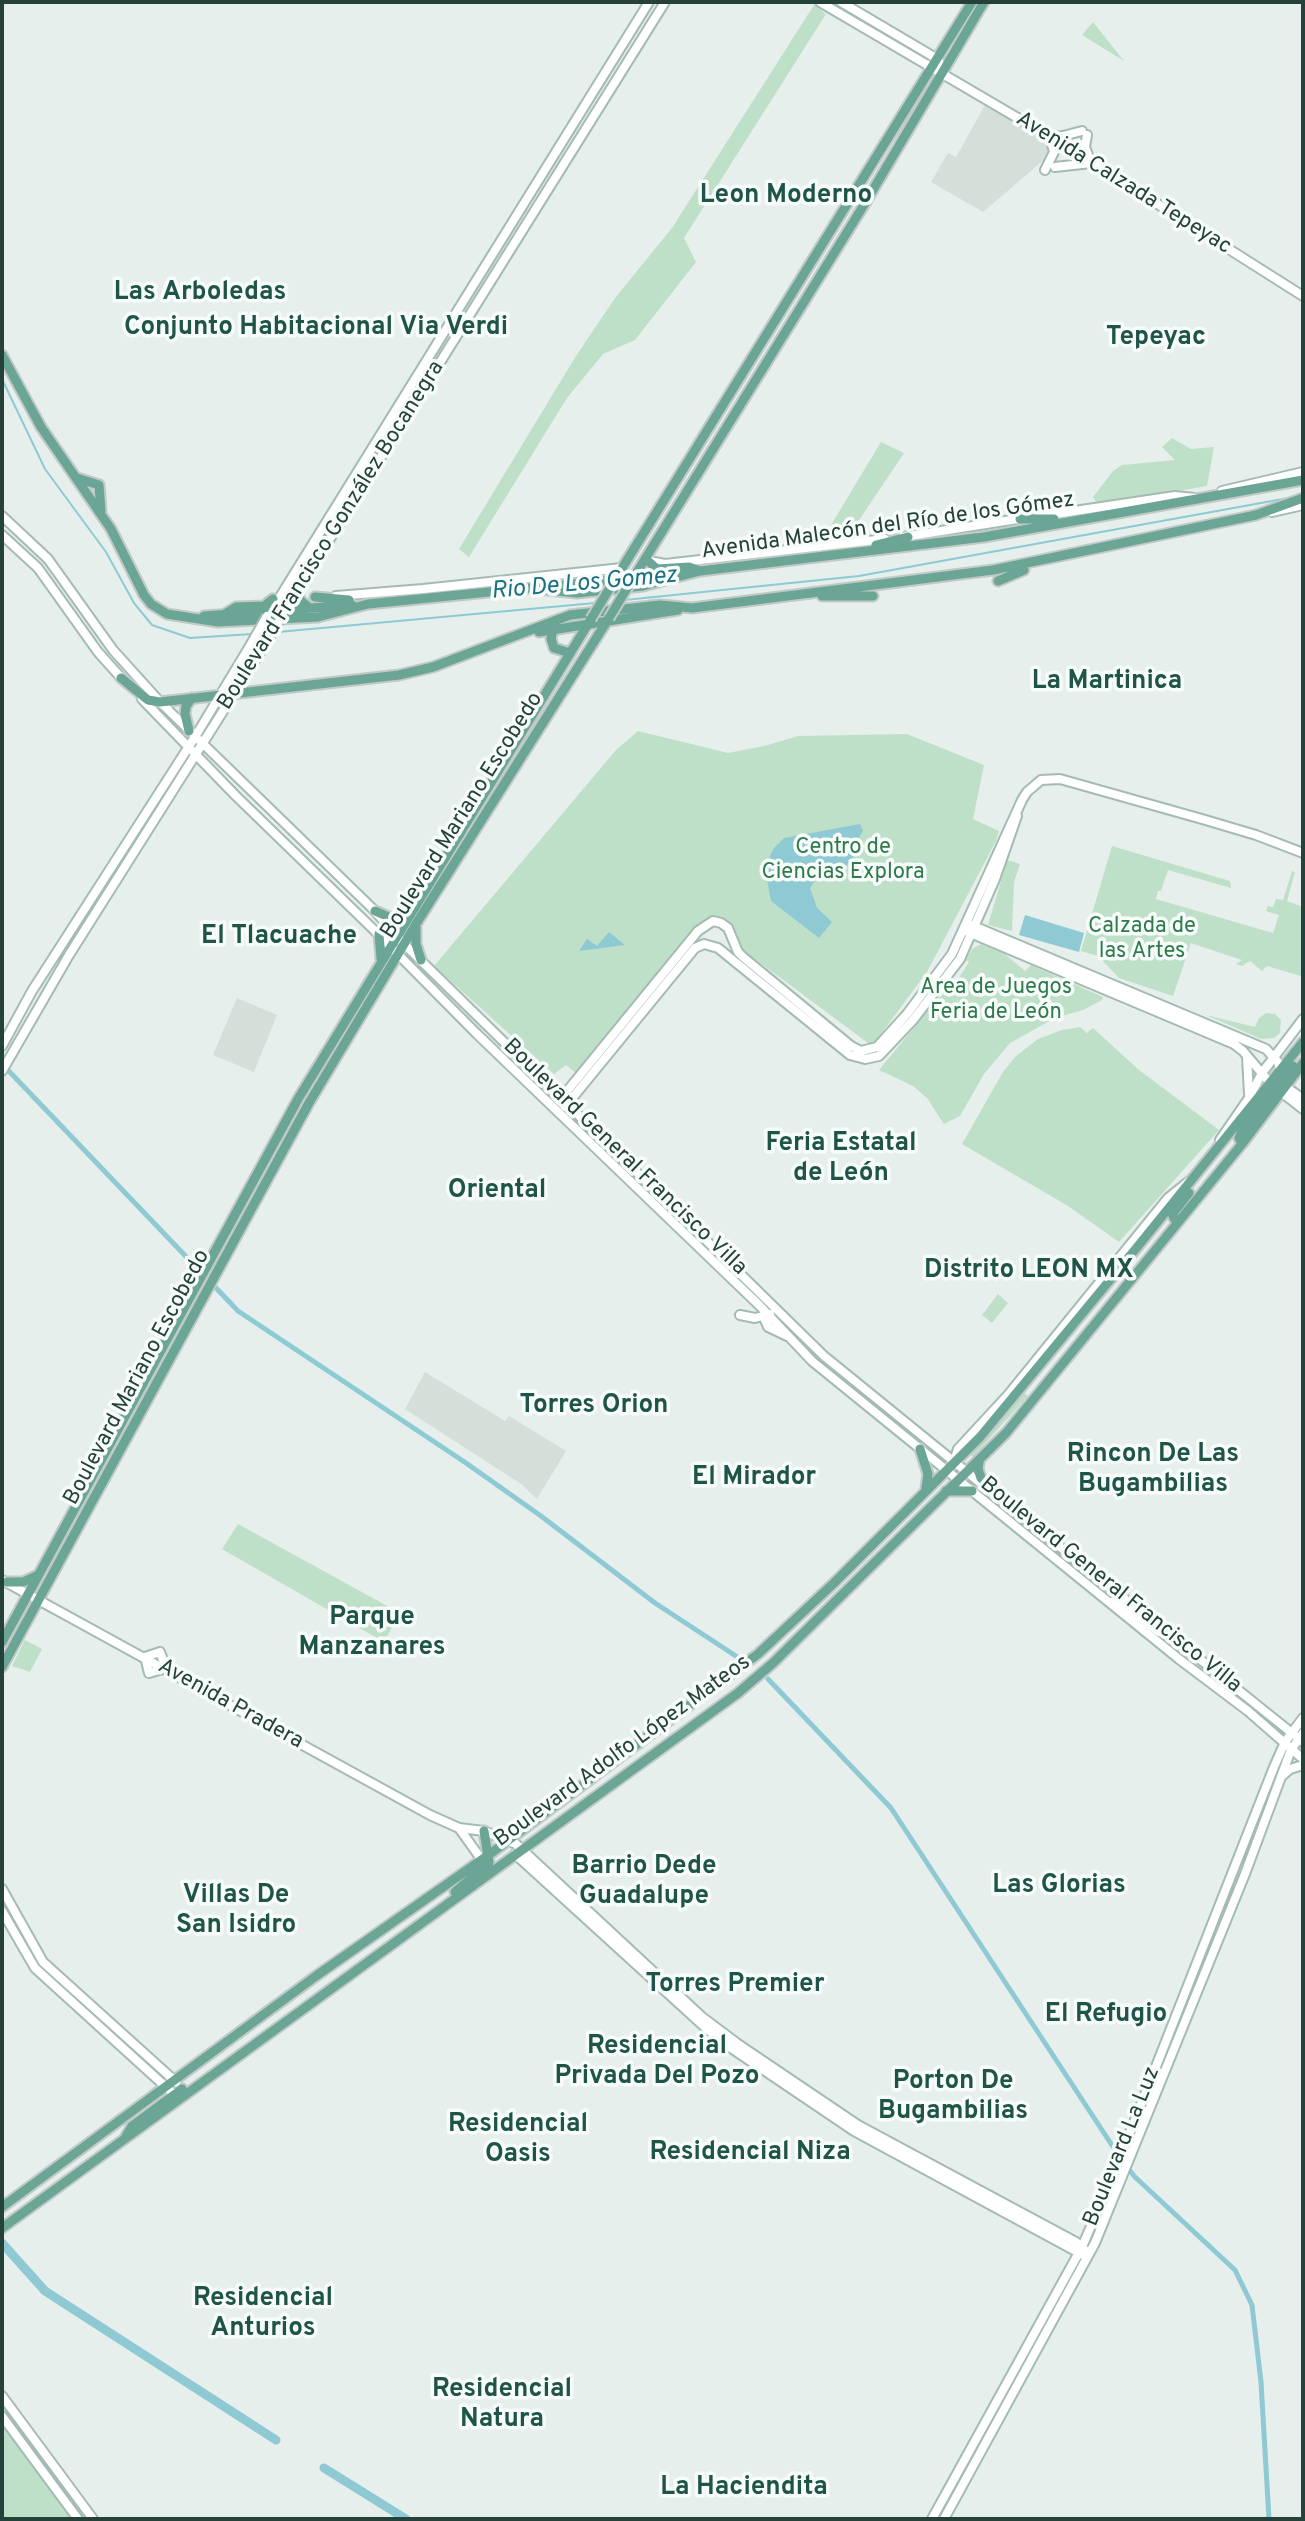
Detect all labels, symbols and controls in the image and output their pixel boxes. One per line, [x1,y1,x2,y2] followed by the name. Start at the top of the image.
[1010,107,1236,261] street label: Avenida Calzada Tepeyac
[700,181,872,213] district label: Leon Moderno
[114,278,286,310] district label: Las Arboledas
[124,313,508,345] district label: Conjunto Habitacional Via Verdi
[1106,323,1206,355] district label: Tepeyac
[213,357,451,715] street label: Boulevard Francisco González Bocanegra
[700,488,1076,566] street label: Avenida Malecón del Río de los Gómez
[490,563,678,607] water label: Rio De Los Gomez
[1032,667,1182,699] district label: La Martinica
[376,688,550,944] street label: Boulevard Mariano Escobedo
[762,836,924,888] park label: Centro de Ciencias Explora
[1088,915,1196,966] park label: Calzada de las Artes
[201,922,357,954] district label: El Tlacuache
[920,976,1072,1028] park label: Area de Juegos Feria de León
[496,1034,752,1282] street label: Boulevard General Francisco Villa
[765,1129,917,1190] district label: Feria Estatal de León
[448,1176,546,1208] district label: Oriental
[59,1246,217,1510] street label: Boulevard Mariano Escobedo
[924,1256,1134,1288] district label: Distrito LEON MX
[520,1391,668,1423] district label: Torres Orion
[1067,1440,1239,1502] district label: Rincon De Las Bugambilias
[692,1463,816,1495] district label: El Mirador
[974,1472,1246,1700] street label: Boulevard General Francisco Villa
[298,1603,446,1664] district label: Parque Manzanares
[490,1650,756,1854] street label: Boulevard Adolfo López Mateos
[153,1654,307,1756] street label: Avenida Pradera
[571,1852,717,1914] district label: Barrio Dede Guadalupe
[992,1871,1126,1903] district label: Las Glorias
[176,1881,296,1942] district label: Villas De San Isidro
[646,1970,824,2002] district label: Torres Premier
[1045,2000,1167,2032] district label: El Refugio
[554,2032,760,2094] district label: Residencial Privada Del Pozo
[1079,2063,1167,2231] street label: Boulevard La Luz
[878,2067,1028,2128] district label: Porton De Bugambilias
[448,2110,588,2172] district label: Residencial Oasis
[649,2138,851,2170] district label: Residencial Niza
[193,2284,333,2346] district label: Residencial Anturios
[432,2375,572,2436] district label: Residencial Natura
[660,2473,828,2505] district label: La Haciendita

